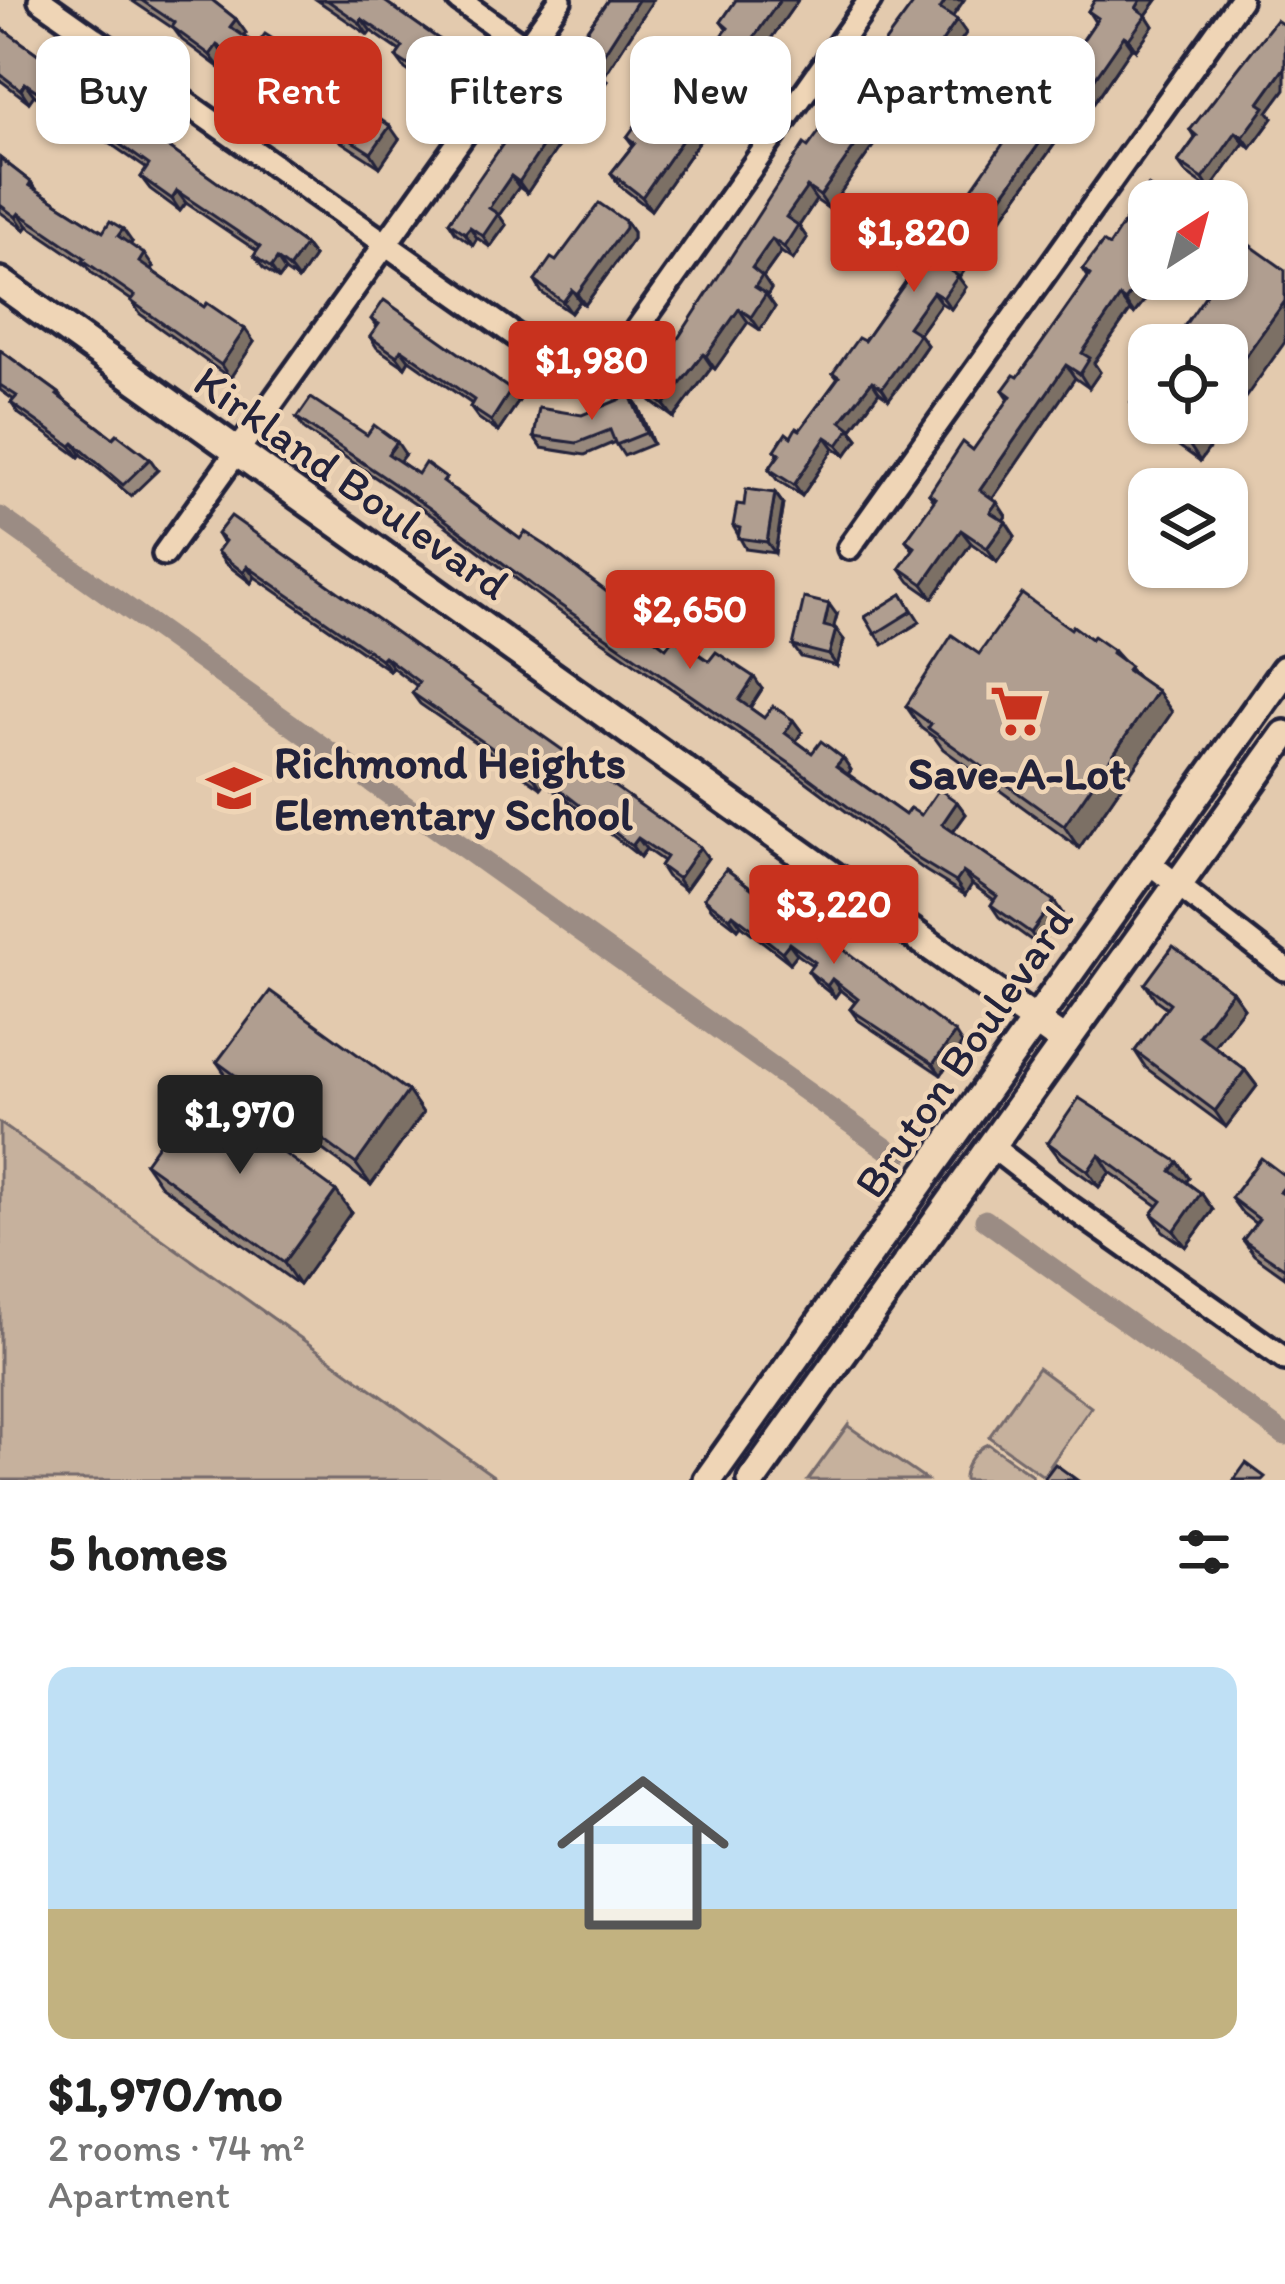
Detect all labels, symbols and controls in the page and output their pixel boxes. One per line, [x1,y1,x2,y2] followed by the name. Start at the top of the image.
[36,36,190,144] chip: Buy
[214,36,382,144] chip: Rent
[406,36,606,144] chip: Filters
[630,36,791,144] chip: New
[815,36,1095,144] chip: Apartment
[1128,180,1248,300] north arrow
[1128,180,1248,588] map controls
[816,193,1012,295] pin: $1,820
[857,208,971,255] text: $1,820
[494,321,690,423] pin: $1,980
[1128,324,1248,444] button: locate
[536,336,648,383] text: $1,980
[184,353,520,611] street label: Kirkland Boulevard
[1128,468,1248,588] button: layers
[592,570,788,672] pin: $2,650
[633,585,747,632] text: $2,650
[988,682,1046,740] supermarket icon: Save-A-Lot
[274,735,633,841] place label: Richmond Heights Elementary School
[908,746,1126,800] place label: Save-A-Lot
[205,759,263,817] school or university icon: Richmond Heights Elementary School
[736,865,932,967] pin: $3,220
[776,880,892,927] text: $3,220
[842,894,1084,1208] street label: Bruton Boulevard
[142,1075,338,1177] pin: $1,970
[185,1090,295,1137] text: $1,970
[1171,1519,1237,1585] icon: filters
[48,1522,228,1583] text: 5 homes
[535,1745,751,1961] icon: home
[48,2063,283,2124] text: $1,970/mo
[48,2124,305,2171] text: 2 rooms · 74 m²
[48,2171,230,2218] text: Apartment

